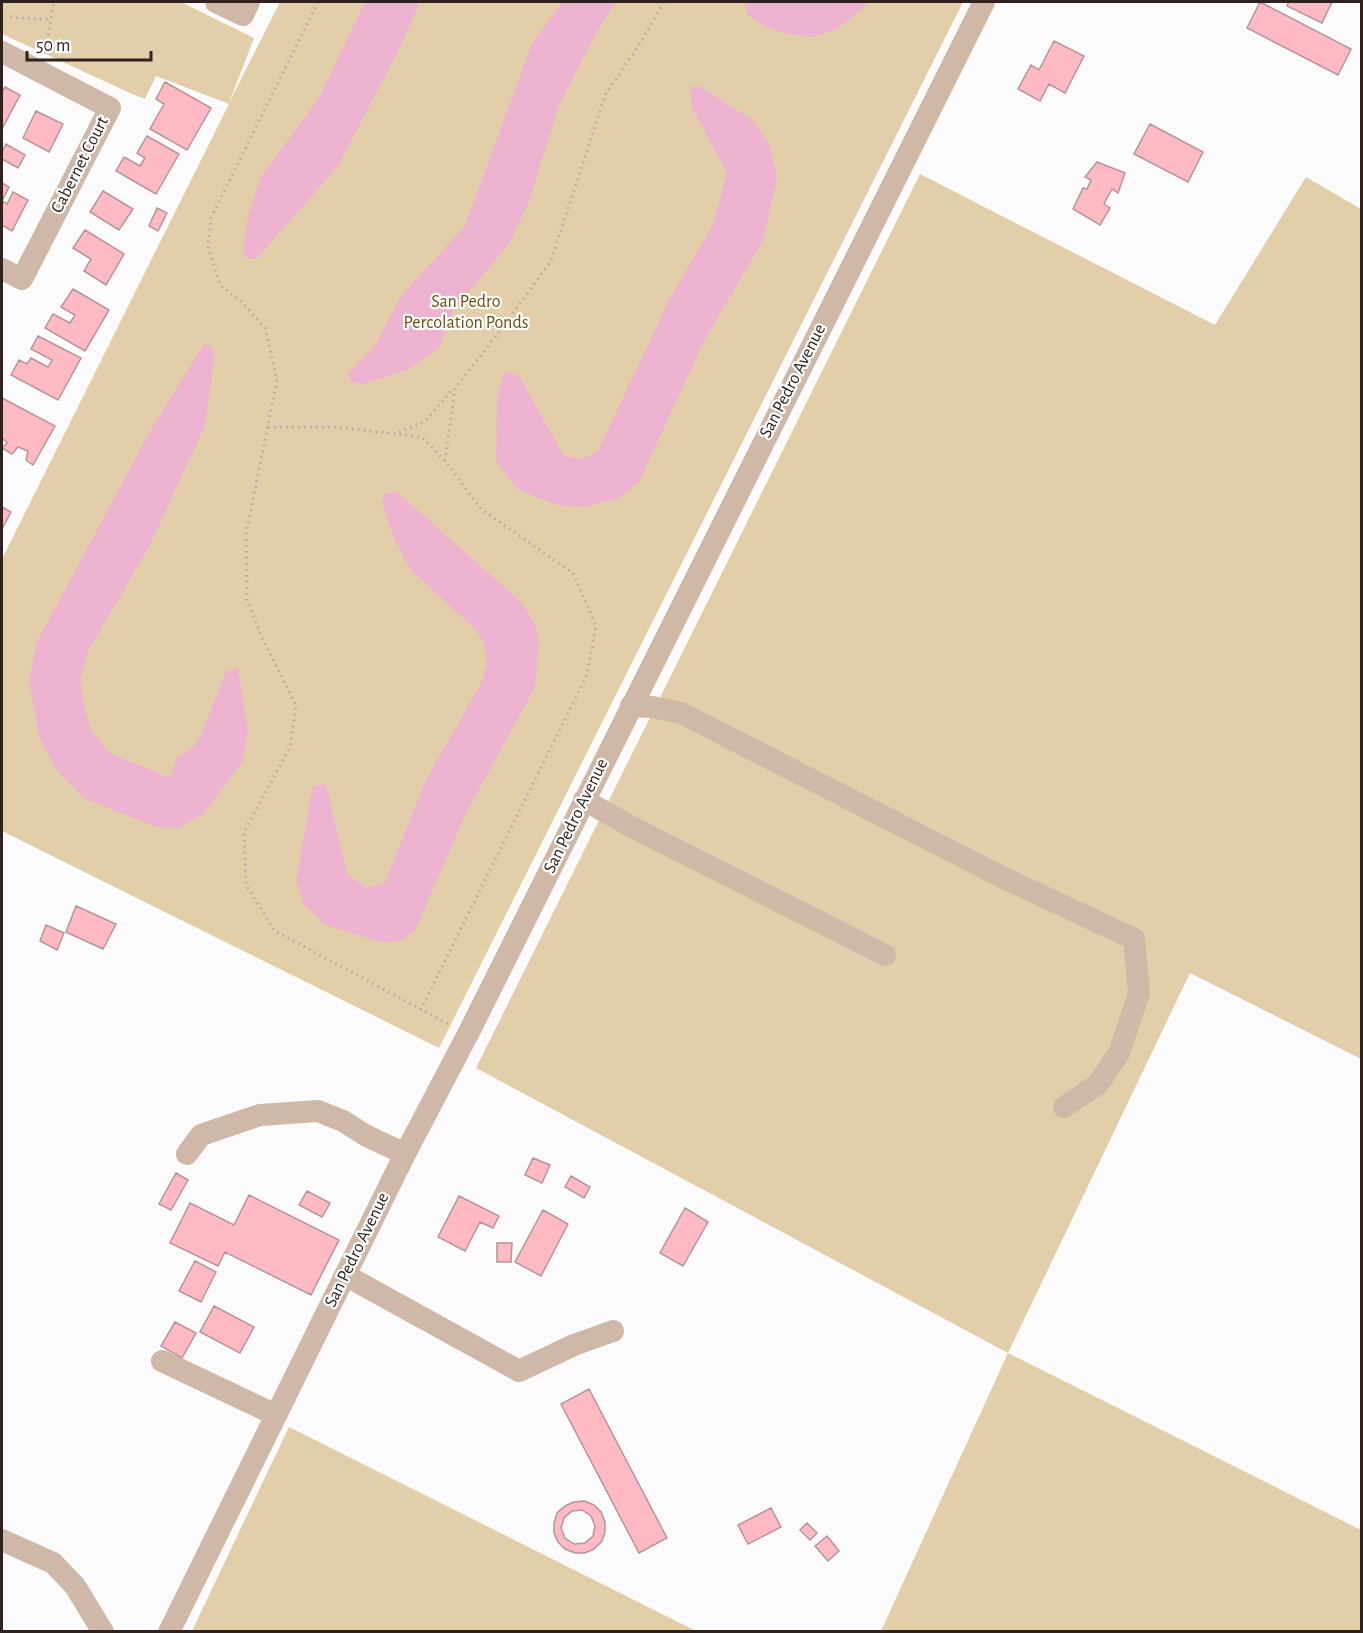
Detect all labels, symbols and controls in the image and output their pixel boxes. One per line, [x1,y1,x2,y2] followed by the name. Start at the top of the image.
[27,24,152,62] scale bar
[36,37,70,55] text: 50 m
[48,114,112,216] street label: Cabernet Court
[404,293,528,332] park label: San Pedro Percolation Ponds
[757,321,829,441] street label: San Pedro Avenue
[541,756,611,876] street label: San Pedro Avenue
[322,1190,392,1310] street label: San Pedro Avenue

